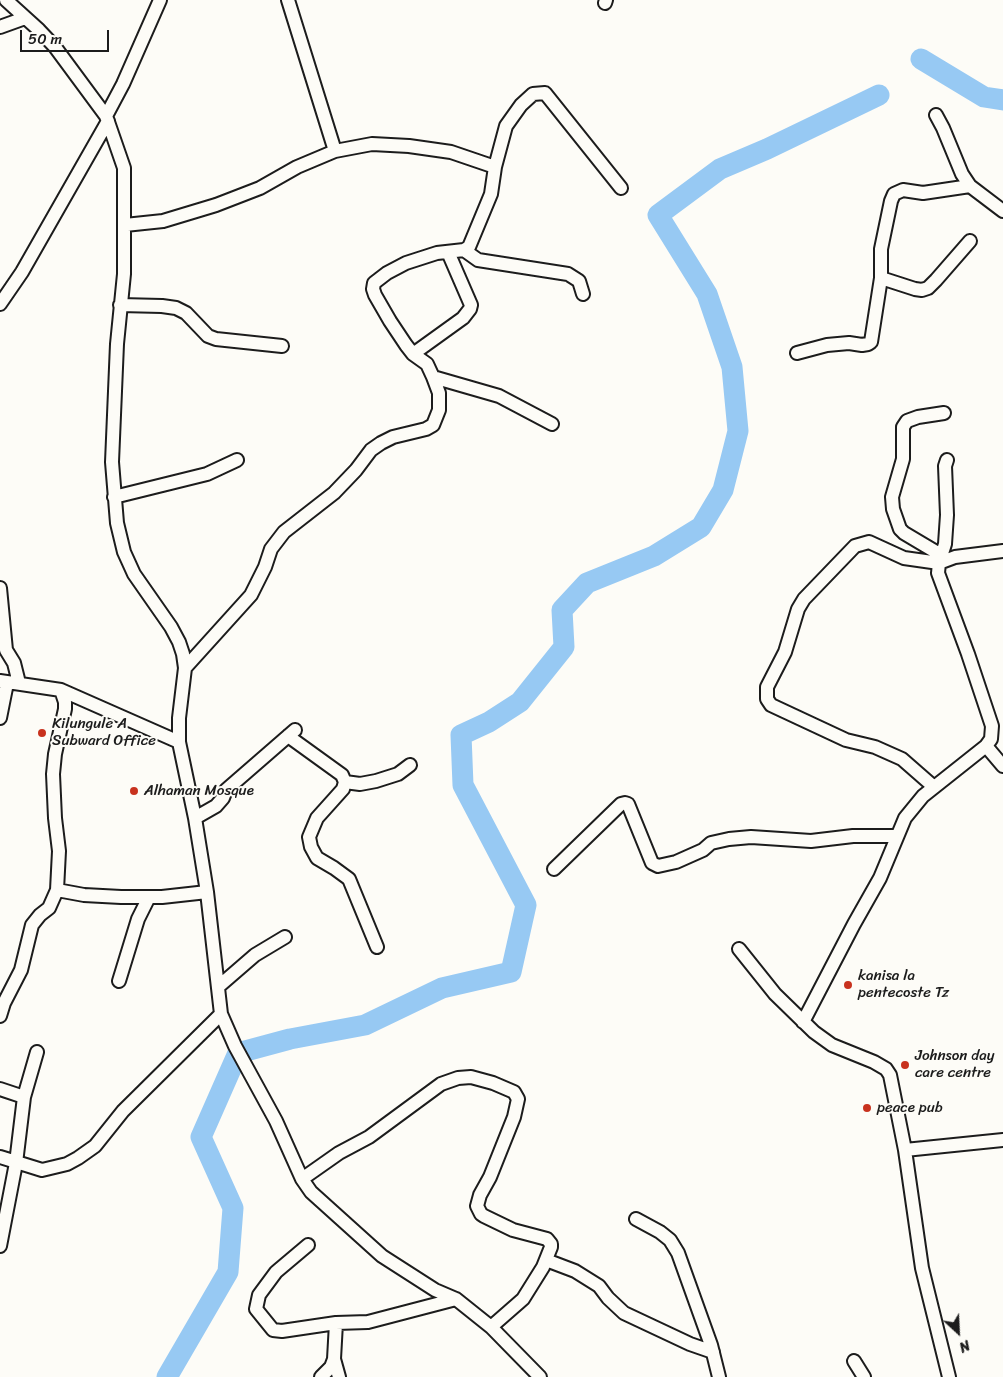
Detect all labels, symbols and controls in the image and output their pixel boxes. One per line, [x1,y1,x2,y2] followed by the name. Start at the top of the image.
[22,20,111,52] scale bar
[28,26,62,52] text: 50 m
[52,715,156,750] place label: Kilungule A Subward Office
[36,727,48,739] marker: Kilungule A Subward Office
[144,782,254,800] place label: Alhaman Mosque
[128,785,140,797] marker: Alhaman Mosque
[858,967,949,1002] place label: kanisa la pentecoste Tz
[842,979,854,991] marker: kanisa la pentecoste Tz
[915,1047,995,1082] place label: Johnson day care centre
[899,1059,911,1071] marker: Johnson day care centre
[877,1099,943,1117] place label: peace pub
[861,1102,873,1114] marker: peace pub
[933,1307,983,1357] north arrow
[955,1333,974,1359] text: N

